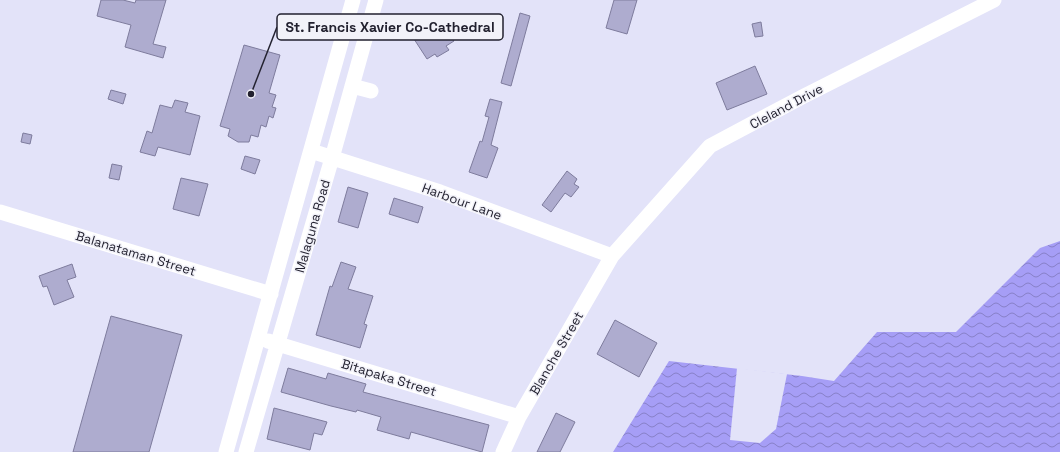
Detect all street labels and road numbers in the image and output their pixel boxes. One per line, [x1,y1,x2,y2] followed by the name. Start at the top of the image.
[747,80,826,133] street label: Cleland Drive
[291,178,334,275] street label: Malaguna Road
[420,179,504,224] street label: Harbour Lane
[74,227,198,280] street label: Balanataman Street
[526,308,587,398] street label: Blanche Street
[339,355,438,400] street label: Bitapaka Street

